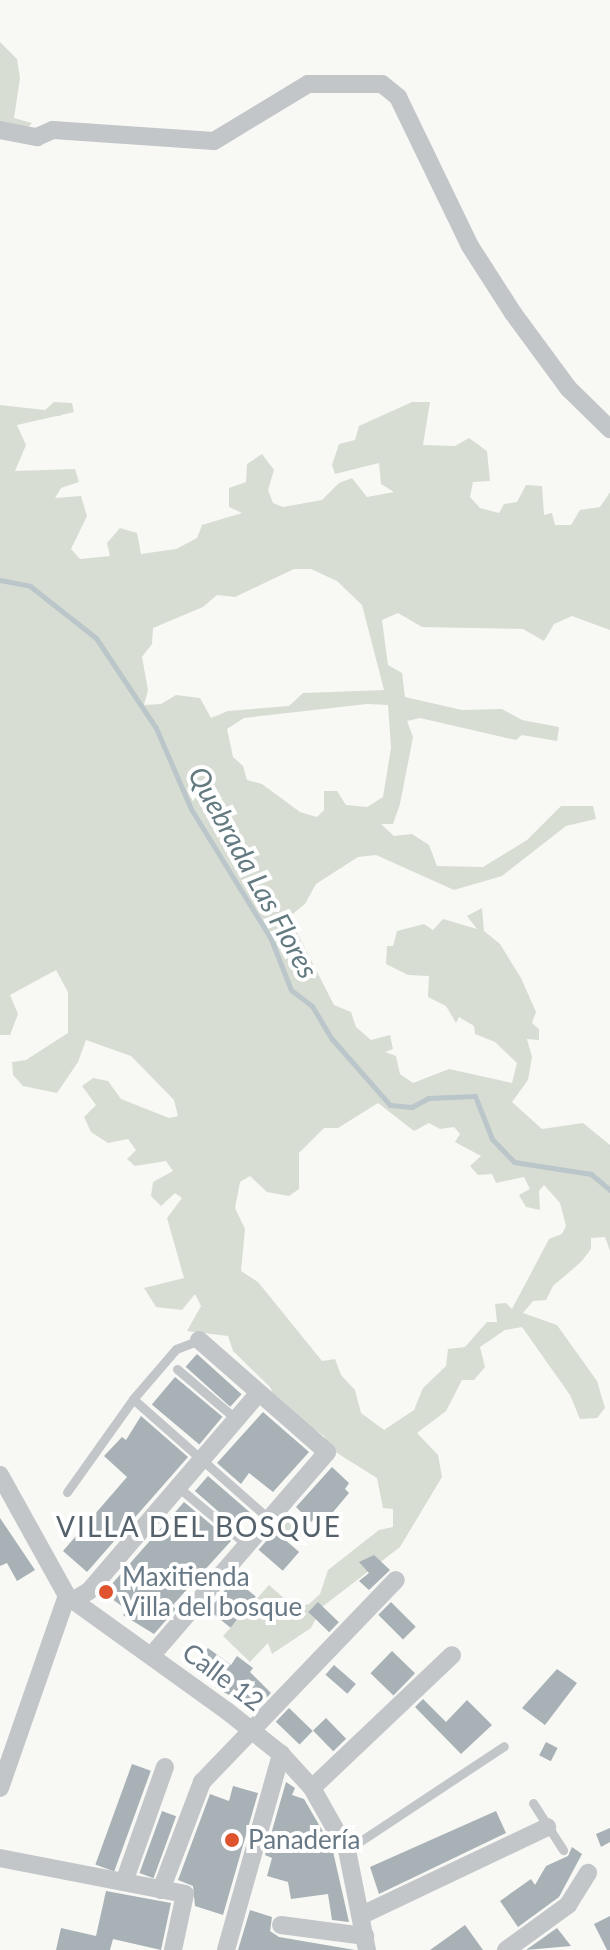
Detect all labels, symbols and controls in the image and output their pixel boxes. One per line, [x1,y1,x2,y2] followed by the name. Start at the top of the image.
[182,760,326,984] water label: Quebrada Las Flores
[55,1509,343,1543] district label: VILLA DEL BOSQUE
[122,1561,302,1622] place label: Maxitienda Villa del bosque
[97,1583,115,1601] marker: Maxitienda Villa del bosque
[176,1637,270,1717] street label: Calle 12
[248,1824,360,1856] place label: Panadería
[223,1831,241,1849] marker: Panadería

